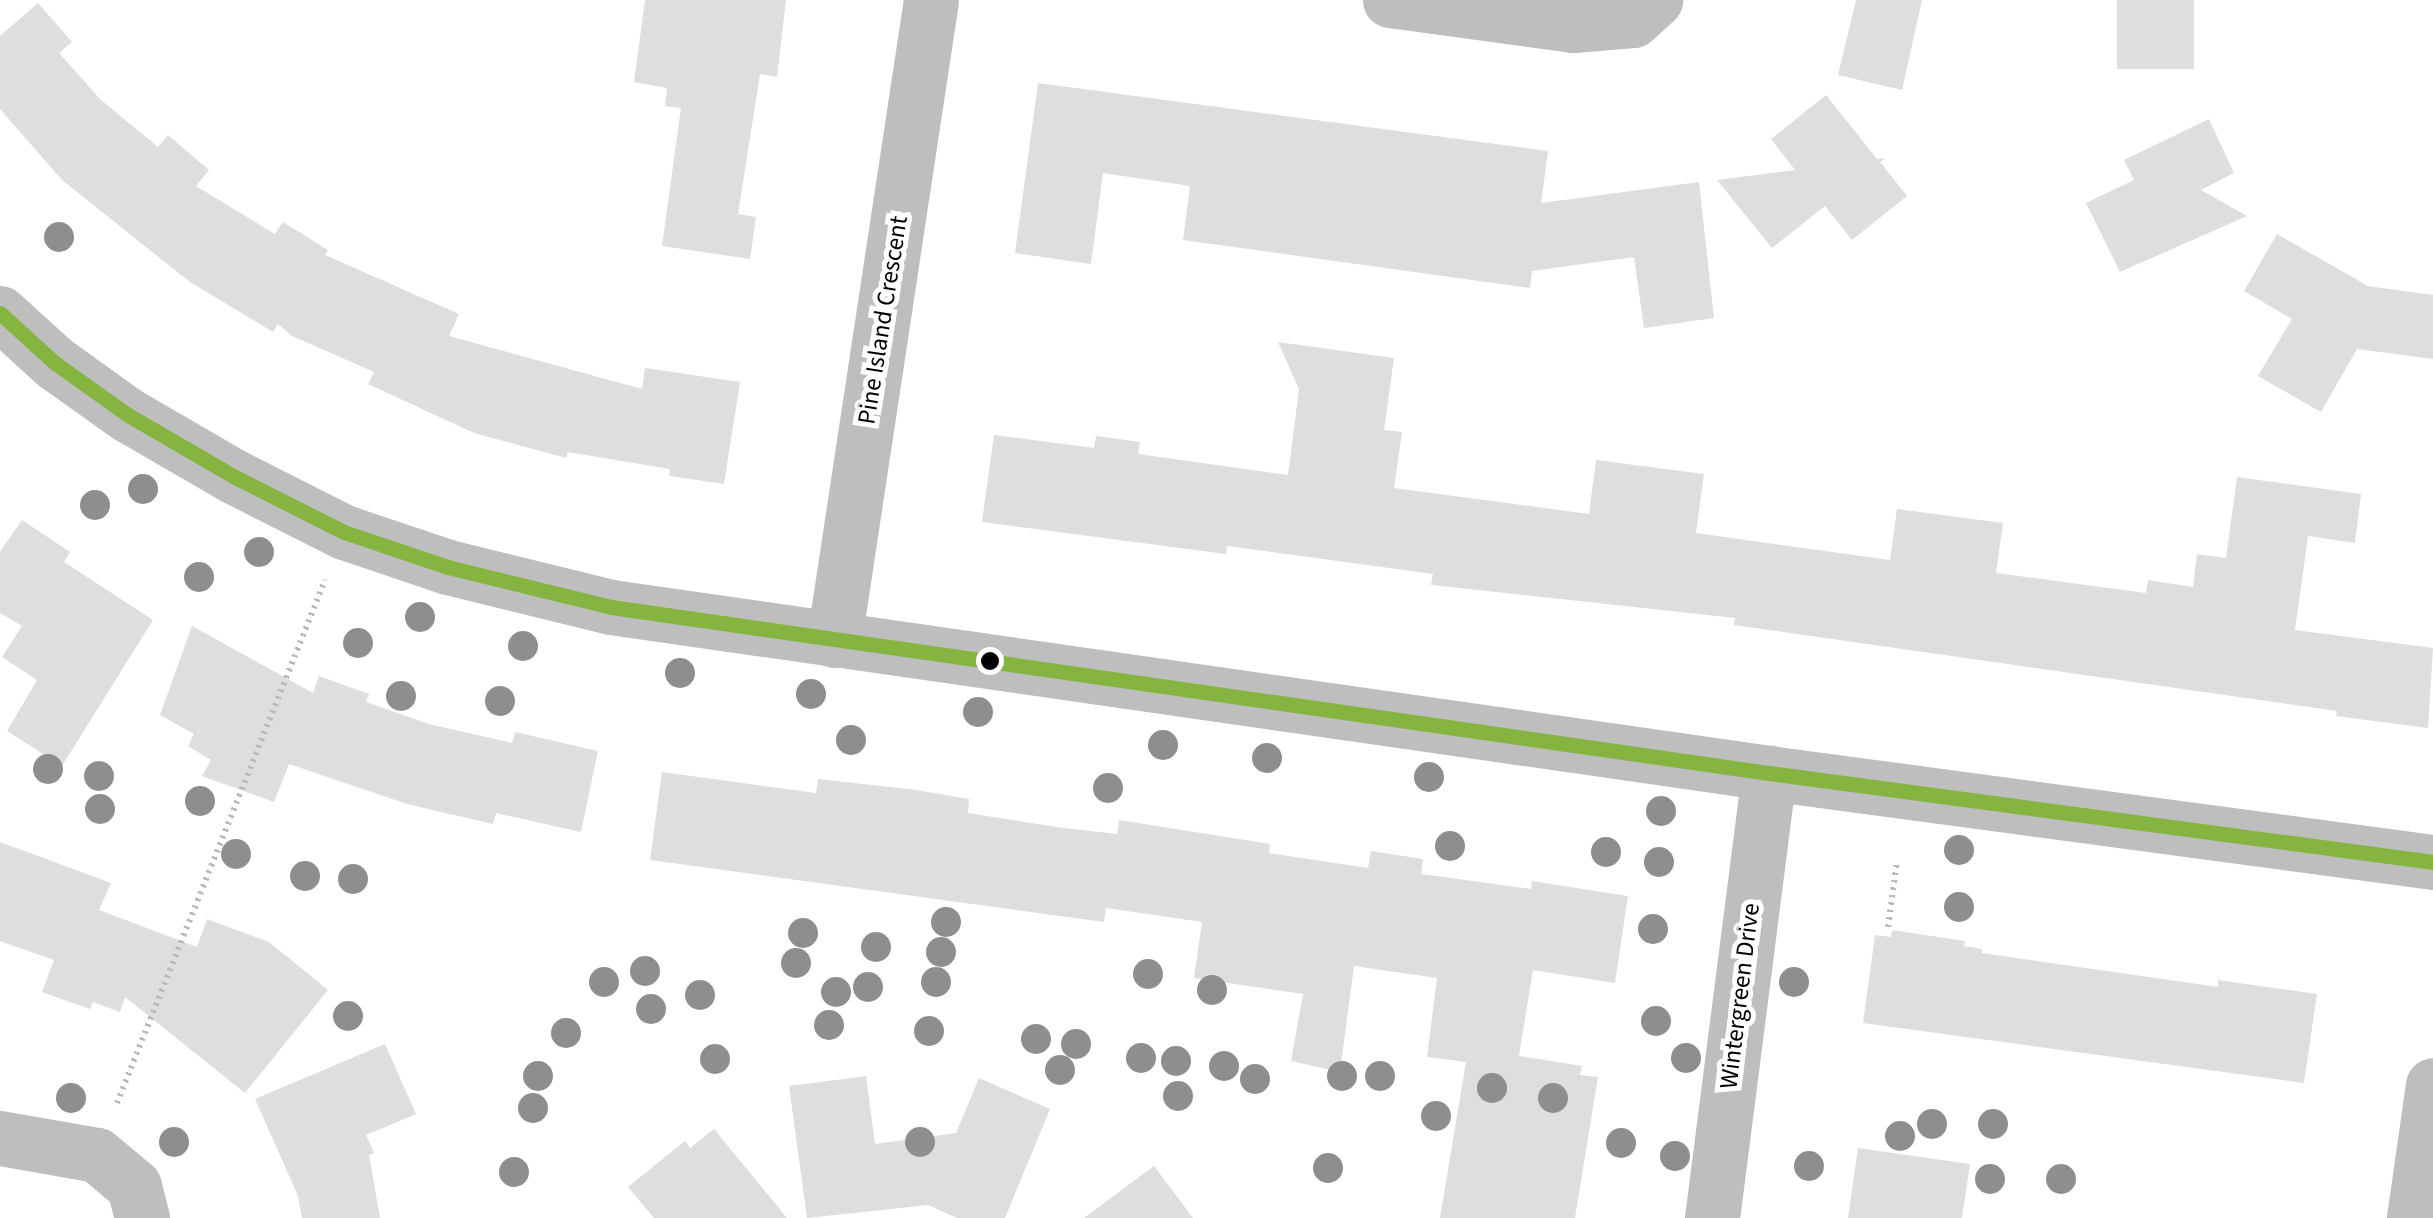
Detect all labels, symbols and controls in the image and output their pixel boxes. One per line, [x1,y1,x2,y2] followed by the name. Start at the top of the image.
[852,213,914,427] street label: Pine Island Crescent
[980,651,1000,671] unlabelled marker
[1714,901,1766,1091] street label: Wintergreen Drive

